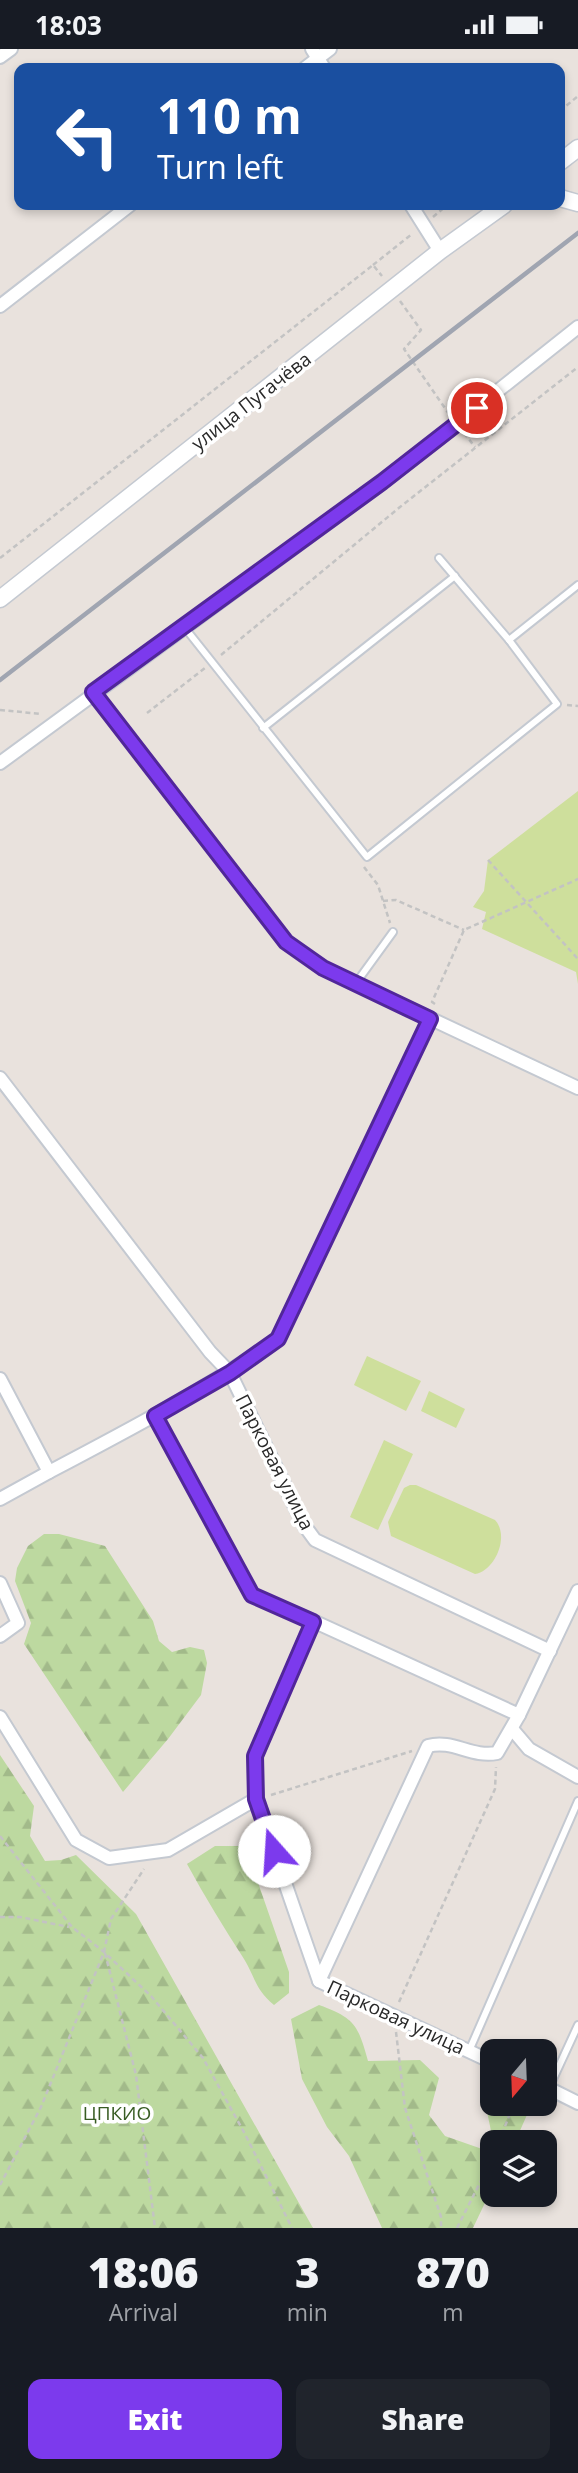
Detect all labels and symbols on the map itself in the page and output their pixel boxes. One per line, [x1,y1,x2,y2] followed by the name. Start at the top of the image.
[186,346,316,456] street label: улица Пугачёва
[447,378,507,438] pin
[230,1390,320,1534] street label: Парковая улица
[237,1814,311,1888] position arrow
[323,1974,469,2060] street label: Парковая улица
[480,2039,556,2116] north arrow
[83,2100,151,2126] park label: ЦПКИО

